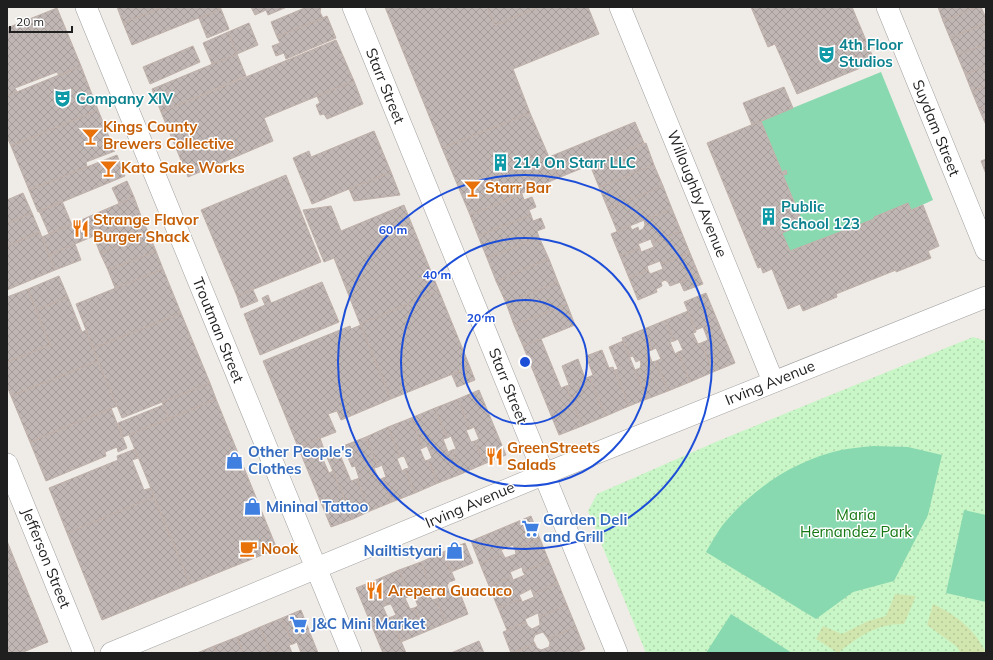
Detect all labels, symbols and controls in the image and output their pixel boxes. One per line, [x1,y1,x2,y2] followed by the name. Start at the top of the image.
[10,8,72,34] scale bar
[16,14,44,29] text: 20 m
[839,35,903,71] place label: 4th Floor Studios
[816,44,836,64] theatre icon: 4th Floor Studios
[362,45,409,126] street label: Starr Street
[908,77,964,179] street label: Suydam Street
[53,89,73,109] theatre icon: Company XIV
[76,89,173,108] place label: Company XIV
[103,117,234,153] place label: Kings County Brewers Collective
[80,126,100,146] bar icon: Kings County Brewers Collective
[663,127,732,260] street label: Willoughby Avenue
[490,153,510,173] building icon: 214 On Starr LLC
[513,153,636,172] place label: 214 On Starr LLC
[98,158,118,178] bar icon: Kato Sake Works
[121,158,245,177] place label: Kato Sake Works
[462,178,482,198] bar icon: Starr Bar
[485,178,551,197] place label: Starr Bar
[781,197,860,233] place label: Public School 123
[758,206,778,226] building icon: Public School 123
[93,210,199,246] place label: Strange Flavor Burger Shack
[70,219,90,239] restaurant icon: Strange Flavor Burger Shack
[379,222,407,237] text: 60 m
[423,267,451,282] text: 40 m
[189,274,248,385] street label: Troutman Street
[467,310,495,325] text: 20 m
[485,345,532,426] street label: Starr Street
[518,355,532,369] centre of rings
[722,356,818,409] street label: Irving Avenue
[507,438,600,474] place label: GreenStreets Salads
[248,442,352,478] place label: Other People's Clothes
[484,447,504,467] restaurant icon: GreenStreets Salads
[225,451,245,471] shop icon: Other People's Clothes
[422,477,517,532] street label: Irving Avenue
[243,497,263,517] shop icon: Mininal Tattoo
[266,497,368,516] place label: Mininal Tattoo
[18,505,75,611] street label: Jefferson Street
[800,505,912,541] park label: Maria Hernandez Park
[543,510,627,546] place label: Garden Deli and Grill
[520,519,540,539] supermarket icon: Garden Deli and Grill
[238,539,258,559] cafe icon: Nook
[261,539,299,558] place label: Nook
[364,541,442,560] place label: Nailtistyari
[445,541,465,561] shop icon: Nailtistyari
[365,581,385,601] restaurant icon: Arepera Guacuco
[388,581,512,600] place label: Arepera Guacuco
[288,614,308,634] supermarket icon: J&C Mini Market
[311,614,426,633] place label: J&C Mini Market

